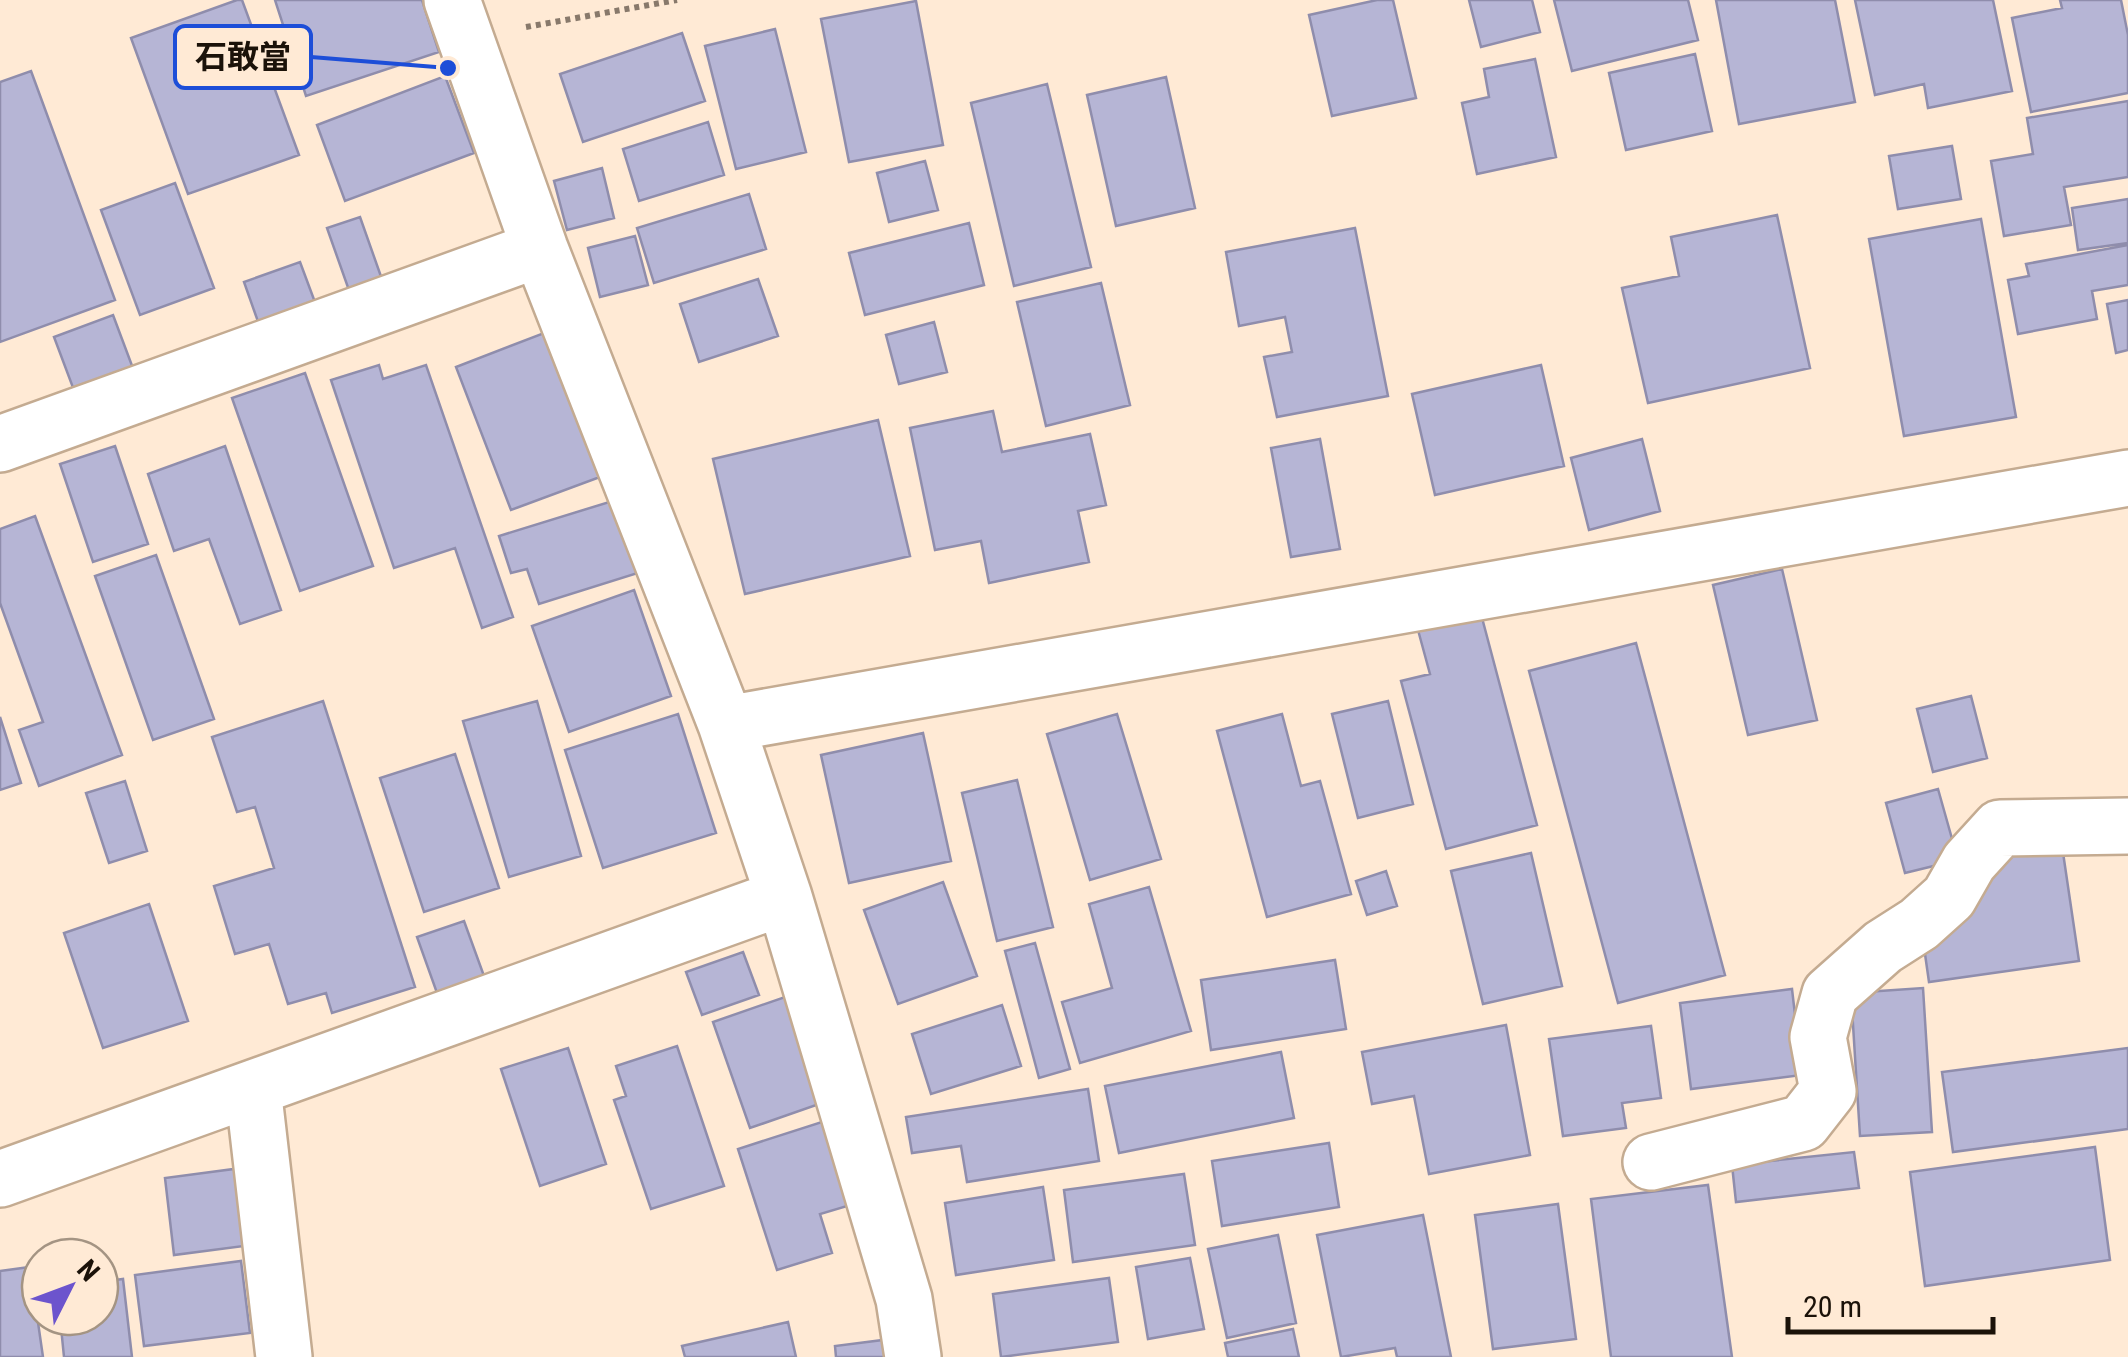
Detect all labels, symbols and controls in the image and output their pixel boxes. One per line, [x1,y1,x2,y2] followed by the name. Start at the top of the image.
[175,26,311,88] callout: 石敢當
[195,38,291,76] text: 石敢當
[20,1237,120,1337] north arrow
[70,1253,106,1288] text: N
[1788,1272,1993,1334] scale bar
[1803,1289,1862,1324] text: 20 m

